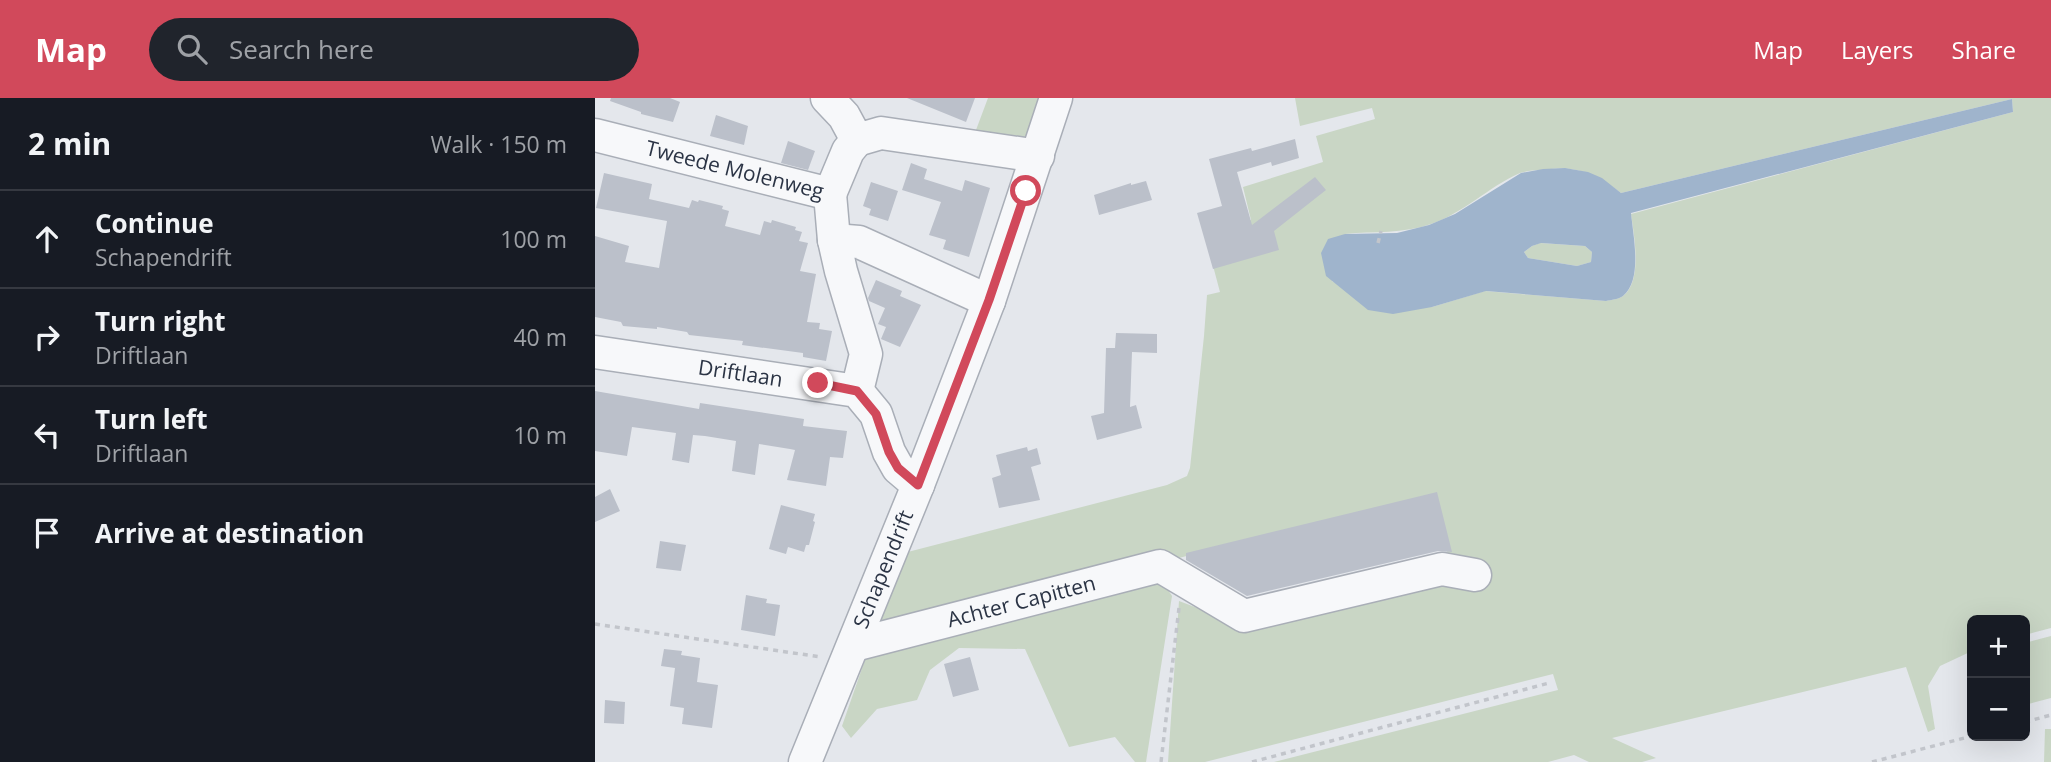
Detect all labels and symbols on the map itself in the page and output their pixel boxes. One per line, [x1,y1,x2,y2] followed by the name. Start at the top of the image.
[643,133,827,205] street label: Tweede Molenweg
[1010,175,1041,206] route start
[696,353,785,393] street label: Driftlaan
[802,367,833,398] route end
[846,506,919,632] street label: Schapendrift
[944,568,1099,633] street label: Achter Capitten

